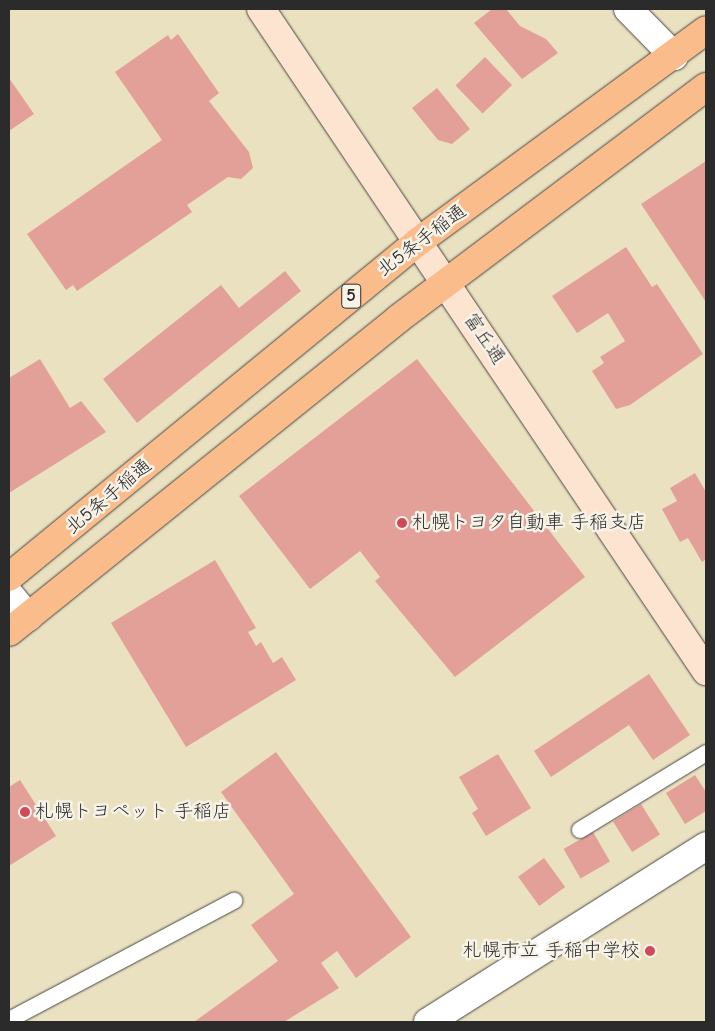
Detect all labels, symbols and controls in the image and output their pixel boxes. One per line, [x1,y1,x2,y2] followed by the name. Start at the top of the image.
[373,200,471,282] street label: 北5条手稲通
[341,280,361,312] road number: 5
[459,309,509,369] street label: 富丘通
[61,454,157,540] street label: 北5条手稲通
[412,512,646,534] place label: 札幌トヨタ自動車 手稲支店
[396,517,408,529] marker: 札幌トヨタ自動車 手稲支店
[35,801,231,823] place label: 札幌トヨペット 手稲店
[19,806,31,818] marker: 札幌トヨペット 手稲店
[463,940,640,962] place label: 札幌市立 手稲中学校
[644,945,656,957] marker: 札幌市立 手稲中学校

